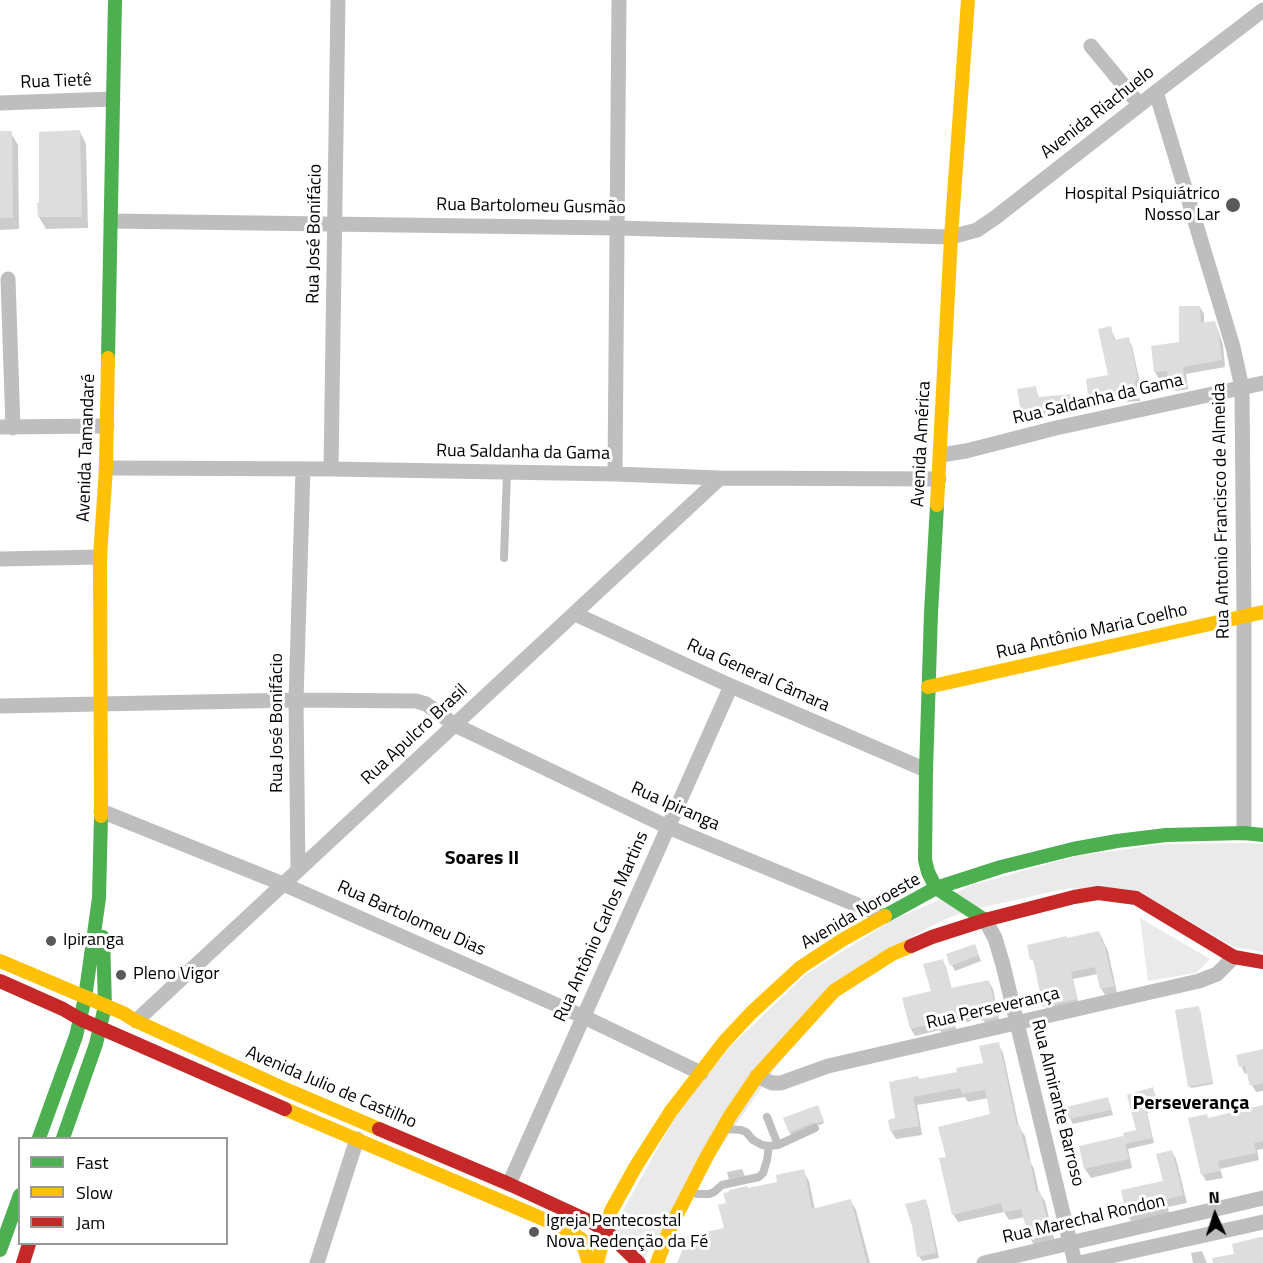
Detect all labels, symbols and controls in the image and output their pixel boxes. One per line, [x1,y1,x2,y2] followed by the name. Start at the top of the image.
[1037,62,1159,164] street label: Avenida Riachuelo
[20,70,92,94] street label: Rua Tietê
[303,164,327,304] street label: Rua José Bonifácio
[1064,184,1220,226] place label: Hospital Psiquiátrico Nosso Lar
[436,195,626,219] street label: Rua Bartolomeu Gusmão
[1224,196,1242,214] marker: Hospital Psiquiátrico Nosso Lar
[1011,370,1185,430] street label: Rua Saldanha da Gama
[74,373,100,523] street label: Avenida Tamandaré
[908,381,936,507] street label: Avenida América
[1209,383,1235,639] street label: Rua Antonio Francisco de Almeida
[436,441,610,465] street label: Rua Saldanha da Gama
[994,599,1190,665] street label: Rua Antônio Maria Coelho
[683,635,833,717] street label: Rua General Câmara
[267,653,289,793] street label: Rua José Bonifácio
[357,680,473,790] street label: Rua Apulcro Brasil
[627,778,723,836] street label: Rua Ipiranga
[550,828,654,1026] street label: Rua Antônio Carlos Martins
[445,847,519,871] district label: Soares II
[798,869,924,955] street label: Avenida Noroeste
[334,877,488,961] street label: Rua Bartolomeu Dias
[63,930,124,952] place label: Ipiranga
[44,934,58,948] marker: Ipiranga
[133,964,219,986] place label: Pleno Vigor
[114,968,128,982] marker: Pleno Vigor
[924,983,1062,1035] street label: Rua Perseverança
[1026,1017,1088,1189] street label: Rua Almirante Barroso
[242,1042,420,1134] street label: Avenida Julio de Castilho
[1133,1092,1249,1116] district label: Perseverança
[18,1137,228,1245] legend
[76,1149,109,1176] text: Fast
[76,1179,113,1206] text: Slow
[1185,1185,1245,1245] north arrow
[1208,1185,1220,1209] text: N
[1001,1191,1167,1249] street label: Rua Marechal Rondon
[76,1209,105,1236] text: Jam
[546,1211,708,1254] place label: Igreja Pentecostal Nova Redenção da Fé
[527,1225,541,1239] marker: Igreja Pentecostal Nova Redenção da Fé

